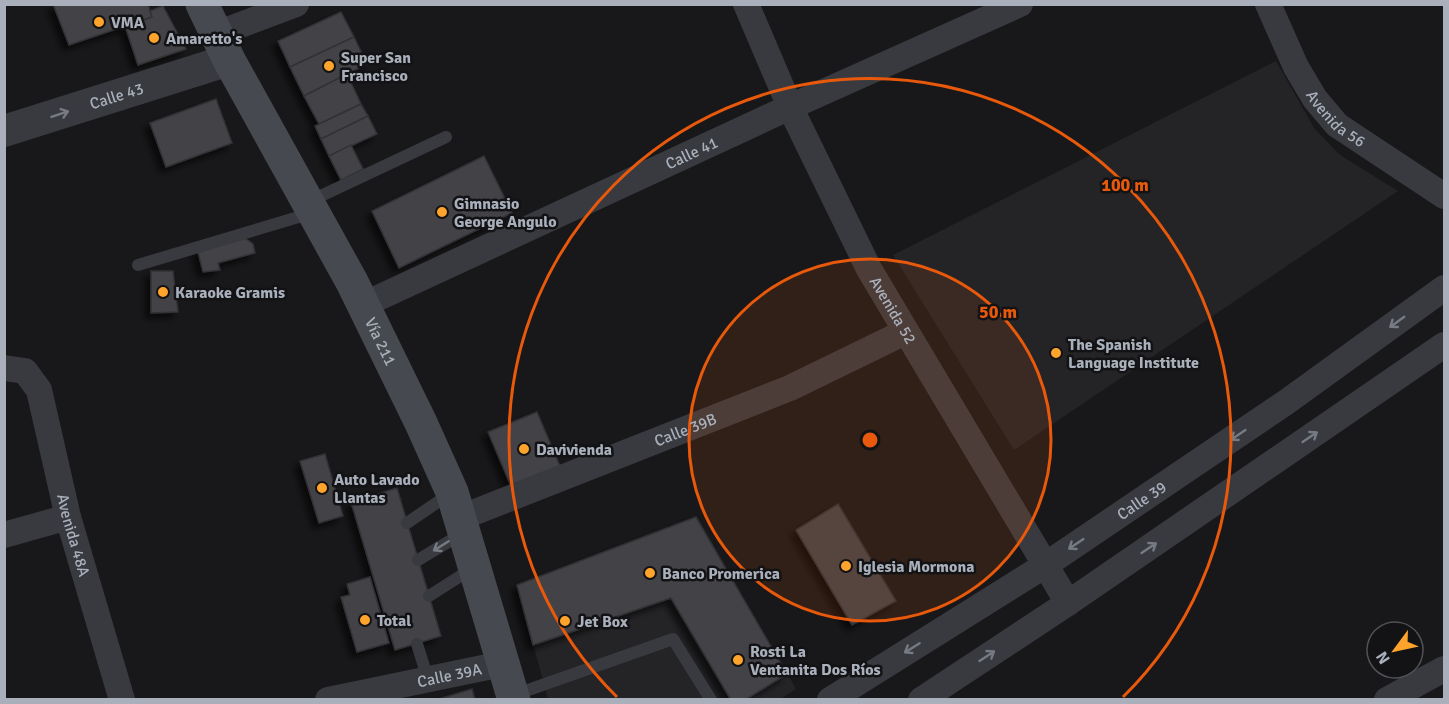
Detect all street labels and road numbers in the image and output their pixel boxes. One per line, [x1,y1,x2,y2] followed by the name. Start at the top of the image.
[87,79,146,114] street label: Calle 43
[1301,87,1369,152] street label: Avenida 56
[662,133,721,174] street label: Calle 41
[865,273,920,348] street label: Avenida 52
[360,314,400,369] street label: Vía 211
[651,409,720,451] street label: Calle 39B
[1113,477,1171,525] street label: Calle 39
[52,492,94,579] street label: Avenida 48A
[416,659,484,692] street label: Calle 39A

